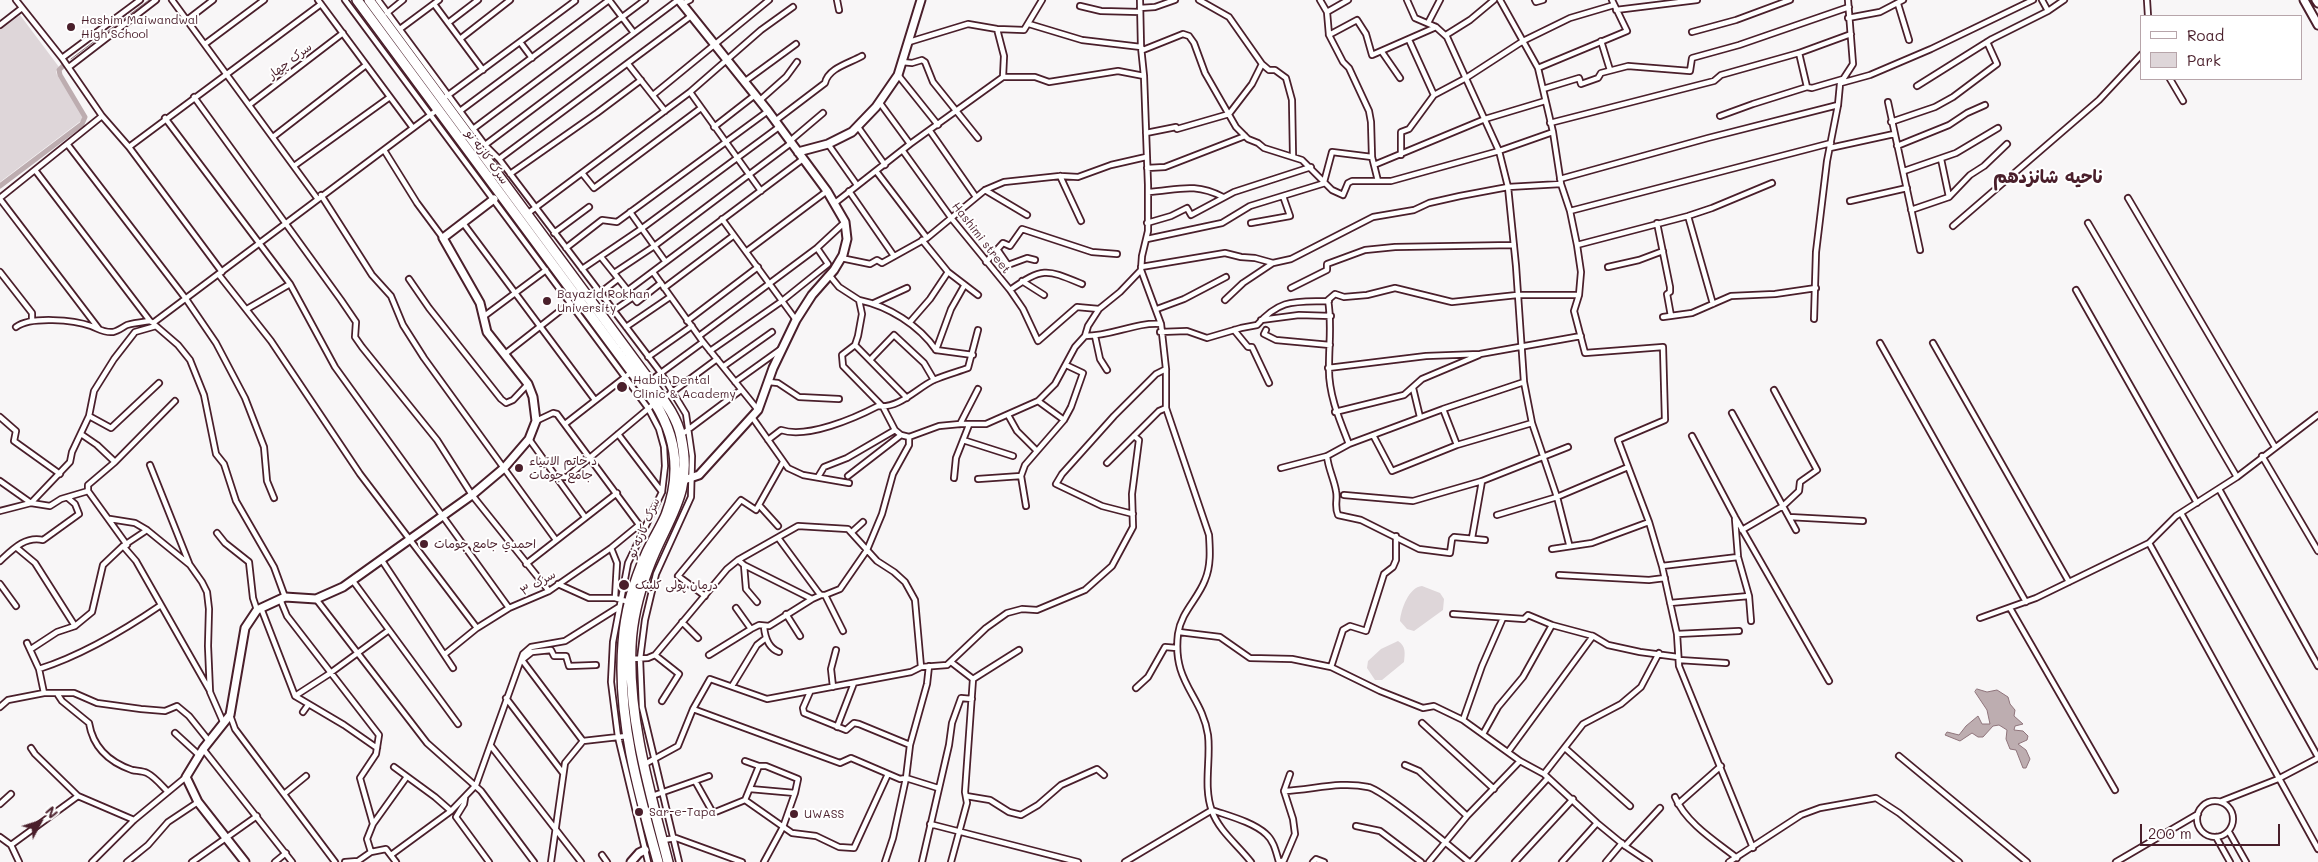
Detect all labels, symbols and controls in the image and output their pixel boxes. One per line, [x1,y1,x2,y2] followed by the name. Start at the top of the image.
[81,13,198,41] place label: Hashim Maiwandwal High School
[2140,15,2303,80] legend
[65,21,77,33] marker: Hashim Maiwandwal High School
[2187,25,2224,45] text: Road
[265,40,315,82] street label: سرک چهار
[2187,50,2221,70] text: Park
[462,127,512,187] street label: سرک کارته نو
[1993,166,2103,188] district label: ناحیه شانزدهم
[949,199,1013,277] street label: Hashimi street
[557,287,650,315] place label: Bayazid Rokhan University
[541,295,553,307] marker: Bayazid Rokhan University
[633,373,736,401] place label: Habib Dental Clinic & Academy
[615,380,629,394] marker: Habib Dental Clinic & Academy
[529,454,597,482] place label: د خاتم الانبیاء جامع جومات
[513,462,525,474] marker: د خاتم الانبیاء جامع جومات
[625,496,663,560] street label: سرک کارته نو
[434,537,536,551] place label: احمدي جامع جومات
[418,538,430,550] marker: احمدي جامع جومات
[518,567,558,599] street label: سرک ۳
[617,578,631,592] marker: درمان پولی کلینک
[635,578,718,592] place label: درمان پولی کلینک
[15,797,65,847] north arrow
[41,802,63,822] text: N
[649,805,716,819] place label: Sar-e-Tapa
[633,806,645,818] marker: Sar-e-Tapa
[804,807,844,821] place label: UWASS
[788,808,800,820] marker: UWASS
[2143,814,2283,846] scale bar
[2148,823,2192,843] text: 200 m

